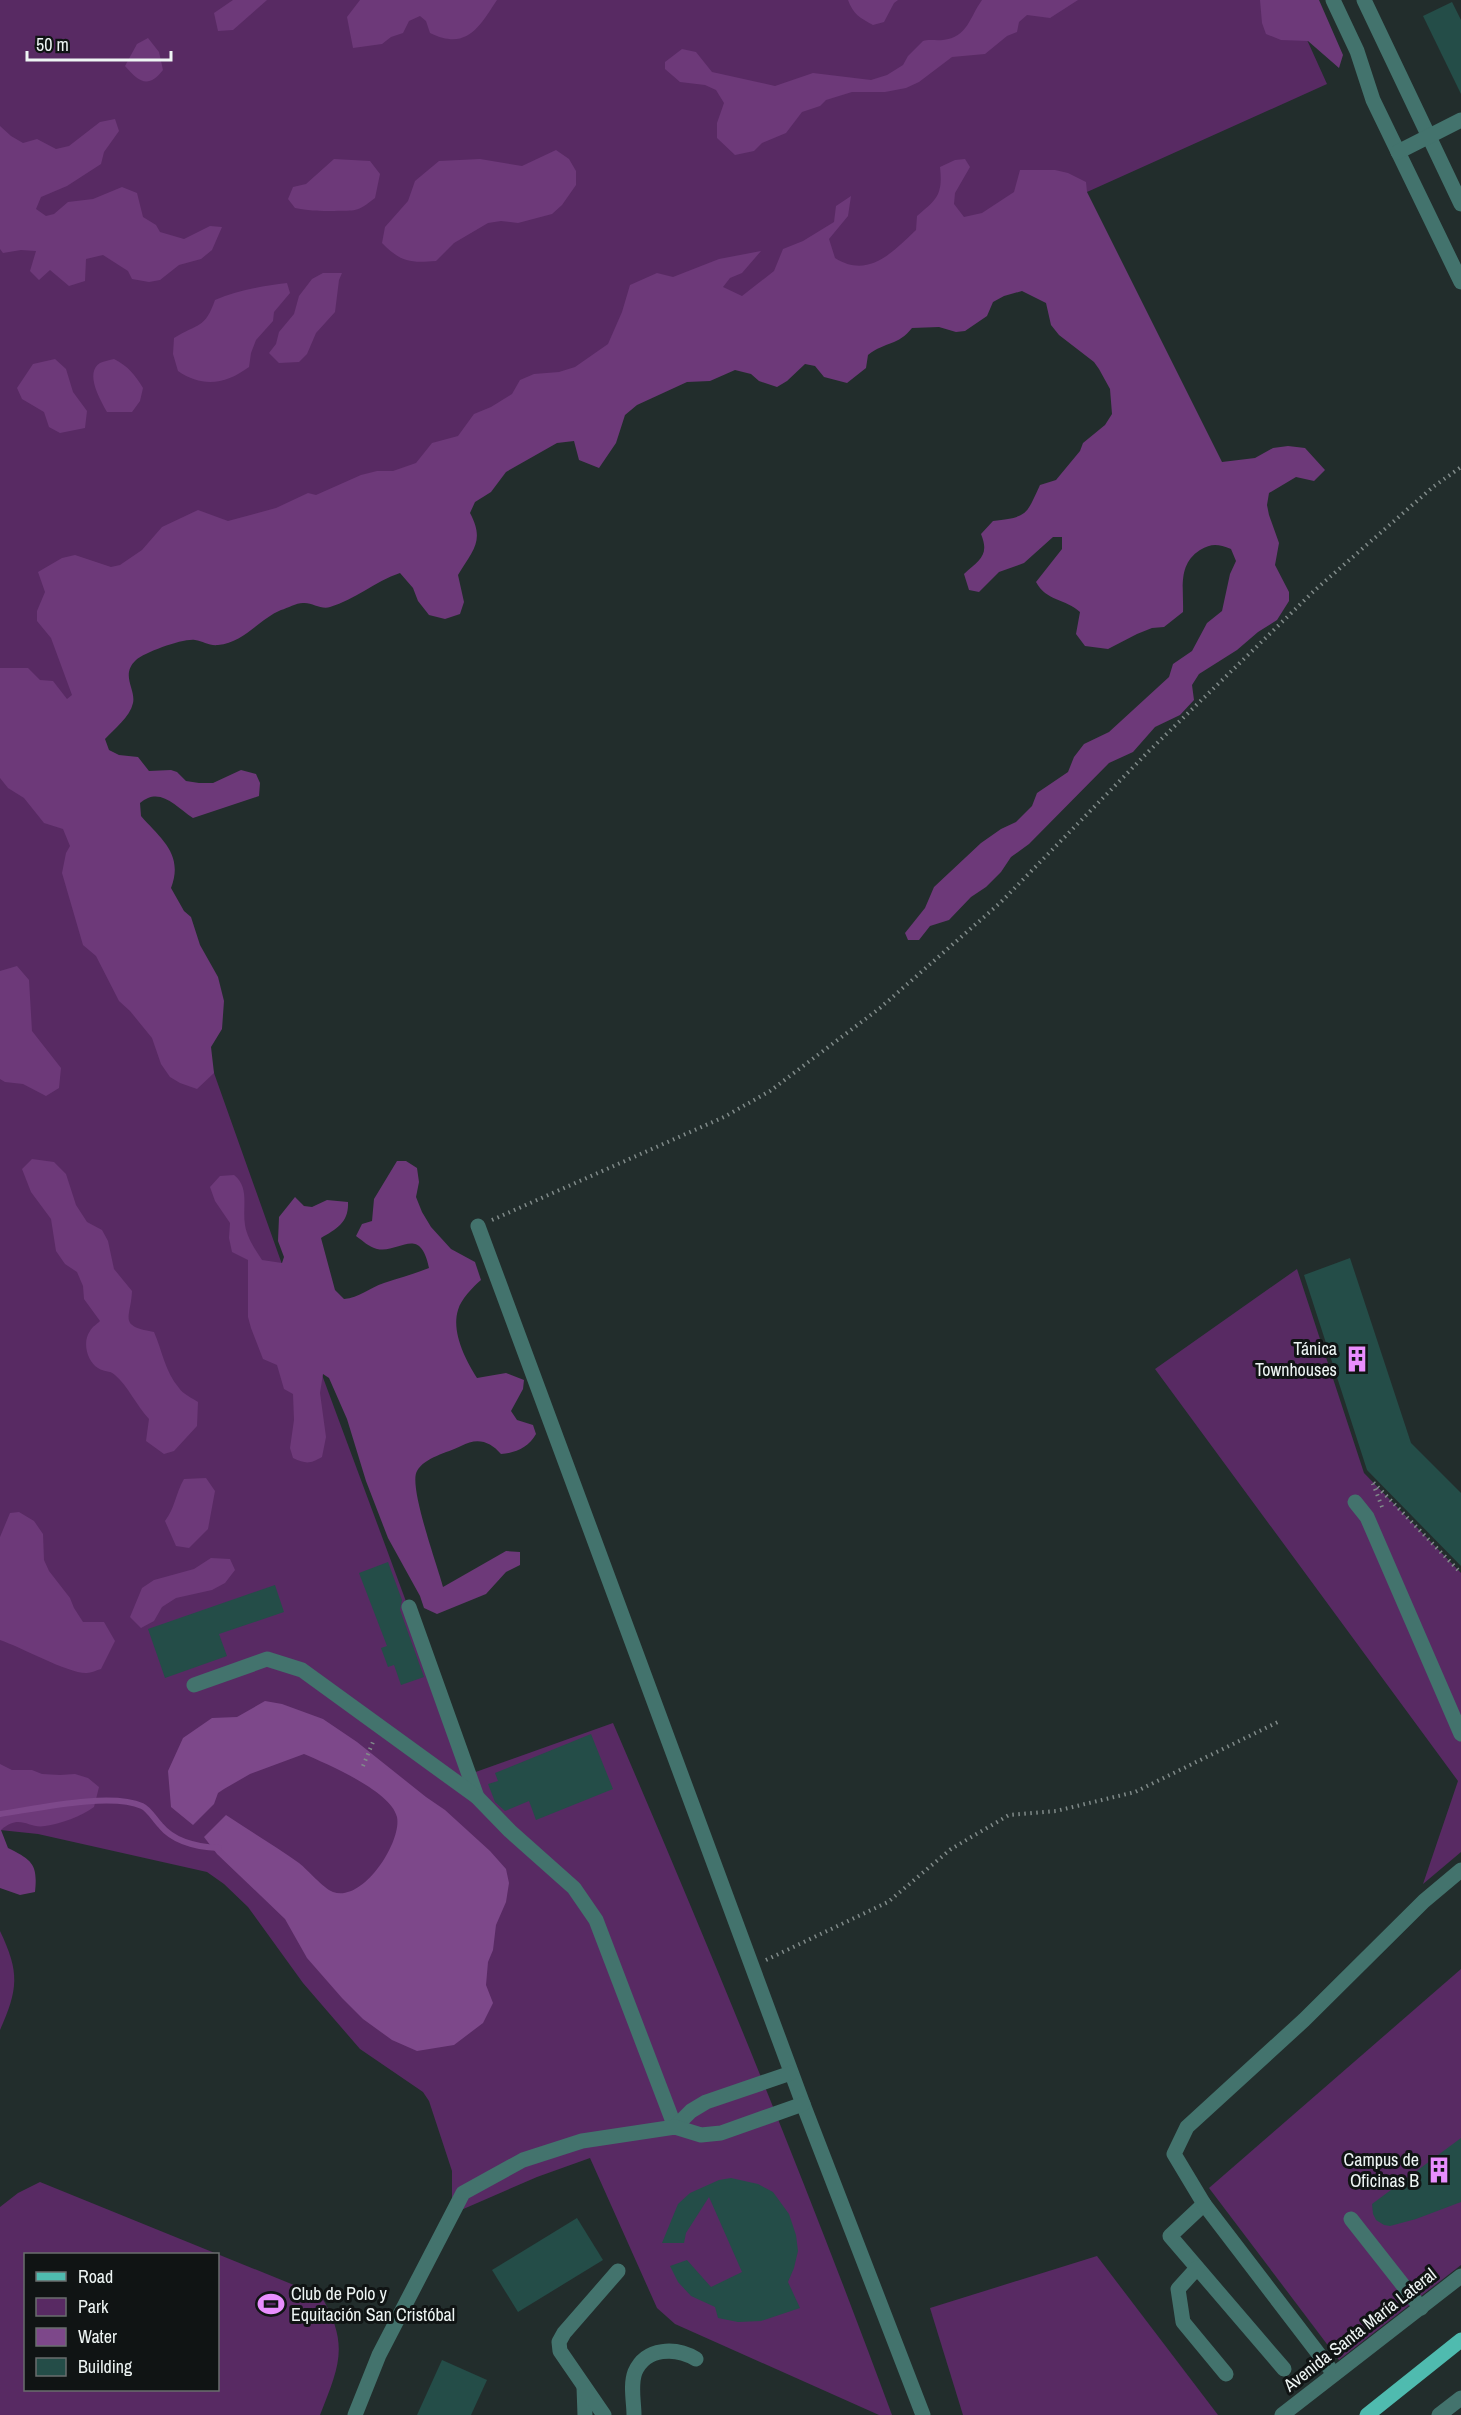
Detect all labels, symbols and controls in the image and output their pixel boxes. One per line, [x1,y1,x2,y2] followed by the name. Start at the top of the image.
[27,24,171,62] scale bar
[36,32,69,57] text: 50 m
[1255,1336,1337,1382] place label: Tánica Townhouses
[1342,1344,1372,1374] building icon: Tánica Townhouses
[1344,2147,1419,2193] place label: Campus de Oficinas B
[1424,2155,1454,2185] building icon: Campus de Oficinas B
[24,2253,219,2391] legend
[1277,2262,1441,2398] street label: Avenida Santa María Lateral
[78,2264,113,2289] text: Road
[291,2281,455,2327] place label: Club de Polo y Equitación San Cristóbal
[256,2289,286,2319] sports icon: Club de Polo y Equitación San Cristóbal
[78,2294,109,2319] text: Park
[78,2324,117,2349] text: Water
[78,2354,133,2379] text: Building

